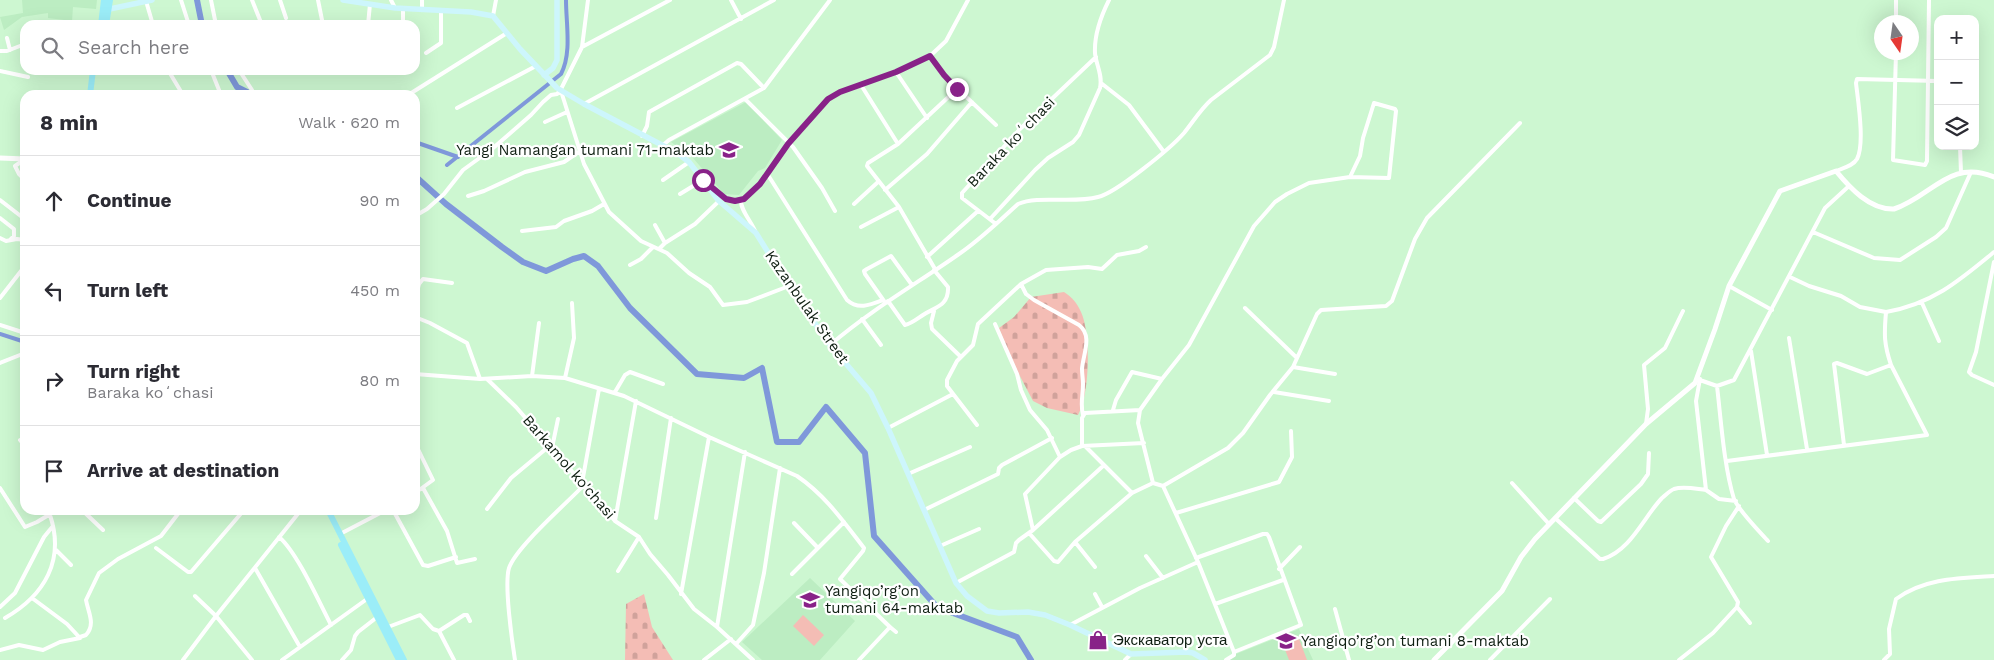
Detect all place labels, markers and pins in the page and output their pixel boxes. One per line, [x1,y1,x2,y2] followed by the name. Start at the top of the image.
[718,139,740,161] school or university icon: Yangi Namangan tumani 71-maktab
[456,141,714,159] place label: Yangi Namangan tumani 71-maktab
[825,582,963,617] place label: Yangiqo’rg’on tumani 64-maktab
[799,589,821,611] school or university icon: Yangiqo’rg’on tumani 64-maktab
[1087,629,1109,651] shop icon: Экскаватор уста
[1275,630,1297,652] school or university icon: Yangiqo’rg’on tumani 8-maktab
[1113,631,1228,649] place label: Экскаватор уста
[1301,632,1529,650] place label: Yangiqo’rg’on tumani 8-maktab

